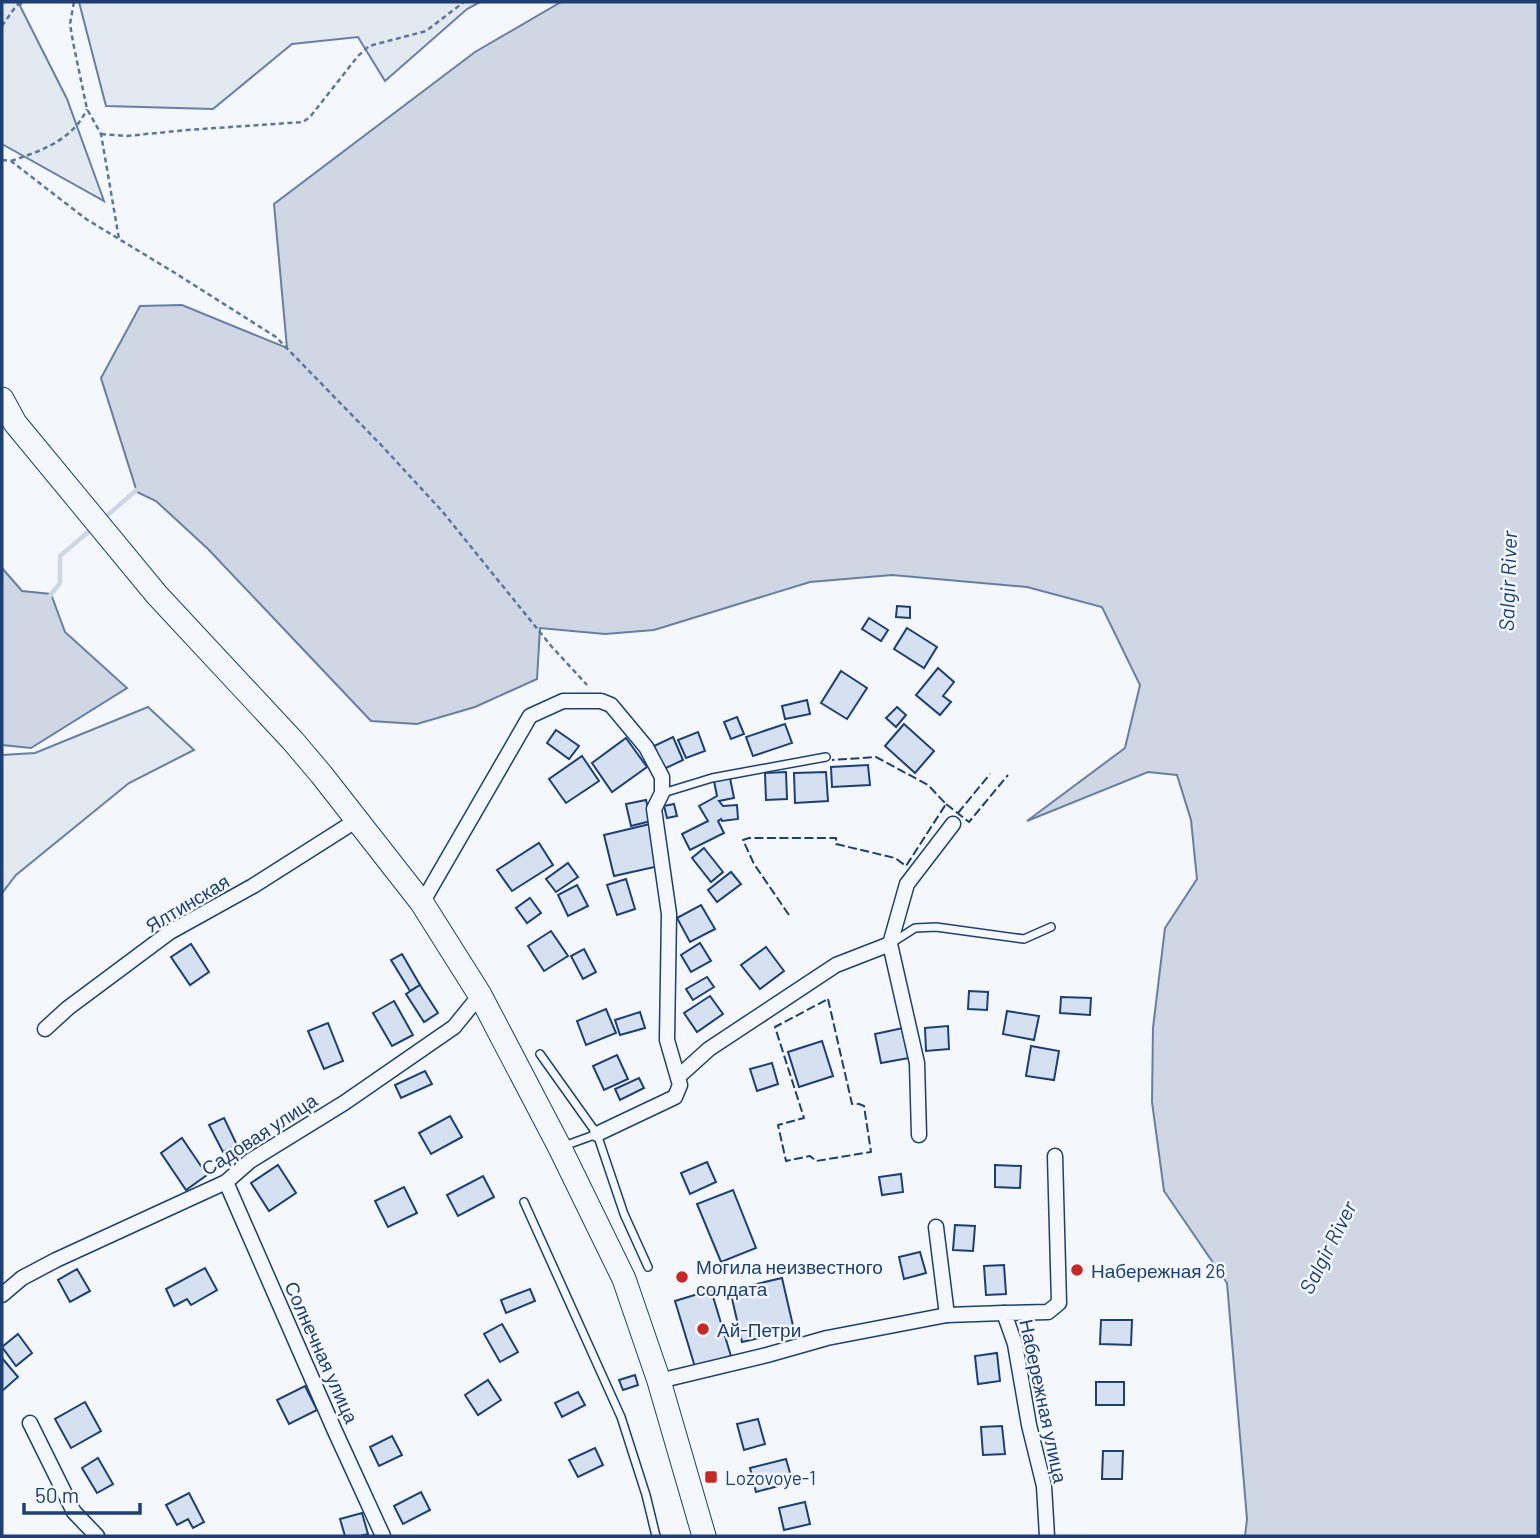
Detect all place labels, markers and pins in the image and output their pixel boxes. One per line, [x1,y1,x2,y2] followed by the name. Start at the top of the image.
[696,1255,883,1300] place label: Могила неизвестного солдата
[1091,1259,1225,1282] place label: Набережная 26
[1069,1262,1085,1278] marker: Набережная 26
[674,1269,690,1285] marker: Могила неизвестного солдата
[717,1318,801,1341] place label: Ай-Петри
[695,1321,711,1337] marker: Ай-Петри
[725,1466,816,1489] place label: Lozovoye-1
[703,1469,719,1485] marker: Lozovoye-1

